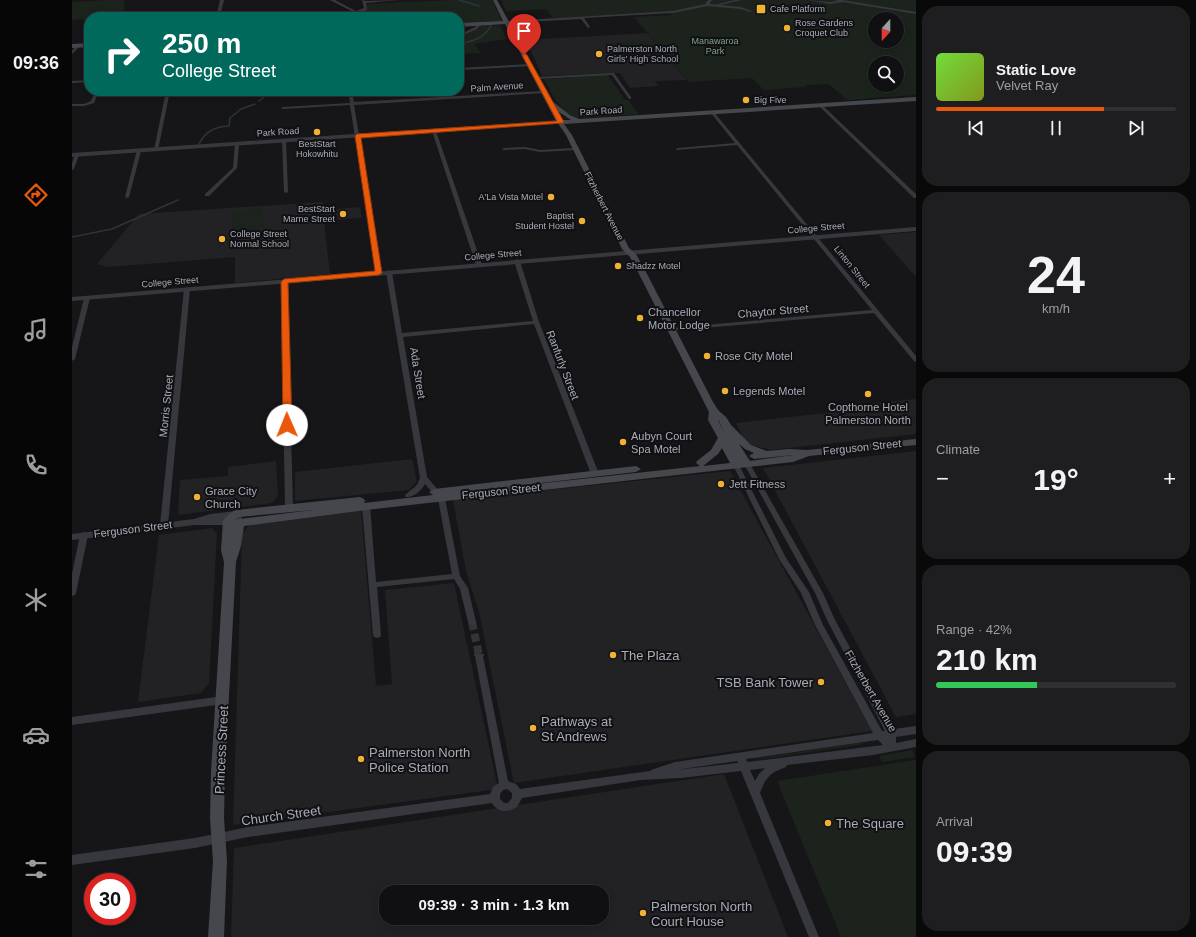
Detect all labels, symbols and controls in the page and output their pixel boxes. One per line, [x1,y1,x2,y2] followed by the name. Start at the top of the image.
[755,3,767,15] marker: Cafe Platform
[770,4,825,14] place label: Cafe Platform
[868,12,904,48] north arrow
[868,12,904,92] map controls
[507,14,541,55] pin
[795,18,854,38] place label: Rose Gardens Croquet Club
[513,20,535,42] icon: arrive
[782,23,792,33] marker: Rose Gardens Croquet Club
[96,28,148,80] icon: right
[162,28,241,59] text: 250 m
[691,36,739,56] park label: Manawaroa Park
[607,44,678,64] place label: Palmerston North Girls' High School
[594,49,604,59] marker: Palmerston North Girls' High School
[13,53,59,73] text: 09:36
[868,56,904,92] button: search
[162,61,276,81] text: College Street
[996,61,1076,78] text: Static Love
[996,78,1058,93] text: Velvet Ray
[470,80,524,94] street label: Palm Avenue
[741,95,751,105] marker: Big Five
[754,95,787,105] place label: Big Five
[579,105,623,117] street label: Park Road
[965,117,987,139] icon: previous
[1045,117,1067,139] icon: pause
[1125,117,1147,139] icon: next
[256,126,300,138] street label: Park Road
[312,127,322,137] marker: BestStart Hokowhitu
[296,139,338,159] place label: BestStart Hokowhitu
[582,170,626,242] street label: Fitzherbert Avenue
[22,181,50,209] icon: directions
[478,192,543,202] place label: A'La Vista Motel
[546,192,556,202] marker: A'La Vista Motel
[283,204,335,224] place label: BestStart Marne Street
[338,209,348,219] marker: BestStart Marne Street
[515,211,574,231] place label: Baptist Student Hostel
[577,216,587,226] marker: Baptist Student Hostel
[787,220,845,235] street label: College Street
[230,229,289,249] place label: College Street Normal School
[217,234,227,244] marker: College Street Normal School
[832,244,872,290] street label: Linton Street
[1027,246,1085,304] text: 24
[464,247,522,262] street label: College Street
[613,261,623,271] marker: Shadzz Motel
[626,261,681,271] place label: Shadzz Motel
[141,274,199,289] street label: College Street
[1042,301,1070,316] text: km/h
[737,302,809,320] street label: Chaytor Street
[648,306,710,331] place label: Chancellor Motor Lodge
[635,313,645,323] marker: Chancellor Motor Lodge
[22,316,50,344] icon: music
[544,329,582,401] street label: Ranfurly Street
[408,346,428,400] street label: Ada Street
[715,350,793,362] place label: Rose City Motel
[702,351,712,361] marker: Rose City Motel
[157,374,175,438] street label: Morris Street
[733,385,805,397] place label: Legends Motel
[720,386,730,396] marker: Legends Motel
[863,389,873,399] marker: Copthorne Hotel Palmerston North
[825,401,911,426] place label: Copthorne Hotel Palmerston North
[266,404,308,446] position arrow
[631,430,692,455] place label: Aubyn Court Spa Motel
[618,437,628,447] marker: Aubyn Court Spa Motel
[822,437,902,457] street label: Ferguson Street
[936,442,980,457] text: Climate
[22,451,50,479] icon: phone
[1033,463,1079,496] text: 19°
[936,466,949,491] text: −
[1163,466,1176,491] text: +
[729,478,786,490] place label: Jett Fitness
[716,479,726,489] marker: Jett Fitness
[461,481,541,501] street label: Ferguson Street
[205,485,257,510] place label: Grace City Church
[192,492,202,502] marker: Grace City Church
[93,518,173,540] street label: Ferguson Street
[22,586,50,614] icon: climate
[936,622,1012,637] text: Range · 42%
[936,643,1038,676] text: 210 km
[621,648,680,663] place label: The Plaza
[843,648,899,734] street label: Fitzherbert Avenue
[608,650,618,660] marker: The Plaza
[716,675,814,690] place label: TSB Bank Tower
[816,677,826,687] marker: TSB Bank Tower
[212,705,231,794] street label: Princess Street
[541,714,612,744] place label: Pathways at St Andrews
[22,721,50,749] icon: car
[528,723,538,733] marker: Pathways at St Andrews
[369,745,470,775] place label: Palmerston North Police Station
[356,754,366,764] marker: Palmerston North Police Station
[240,802,322,829] street label: Church Street
[936,814,973,829] text: Arrival
[836,816,904,831] place label: The Square
[823,818,833,828] marker: The Square
[936,835,1013,868] text: 09:39
[22,855,50,883] icon: filters
[84,873,136,925] speed limit sign: 30
[419,896,569,913] text: 09:39 · 3 min · 1.3 km
[651,899,752,929] place label: Palmerston North Court House
[638,908,648,918] marker: Palmerston North Court House

